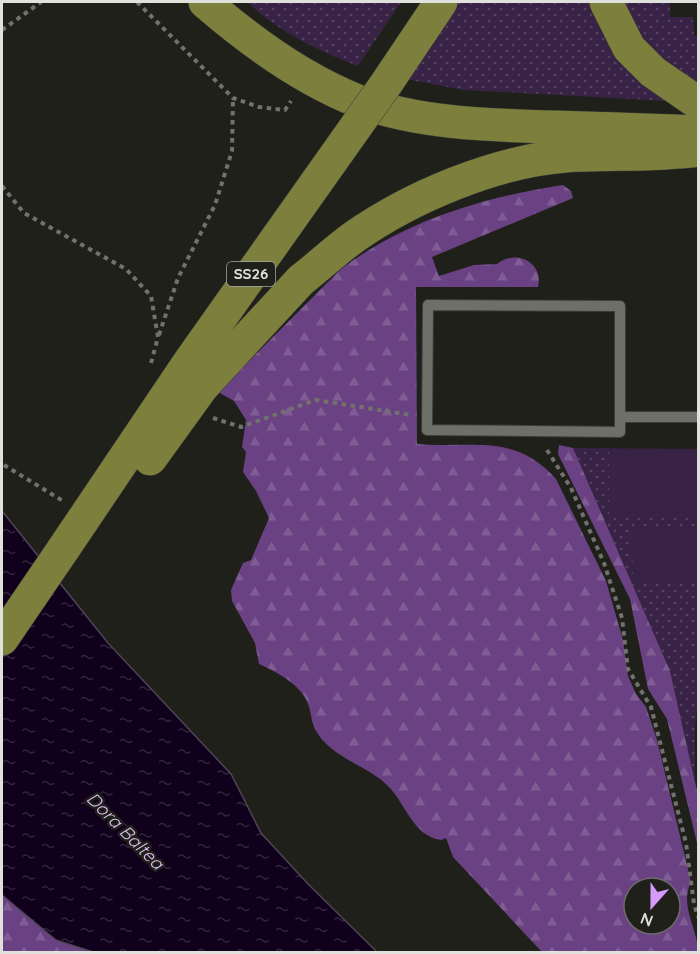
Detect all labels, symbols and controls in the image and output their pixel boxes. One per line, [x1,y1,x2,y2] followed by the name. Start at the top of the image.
[227,262,275,286] road number: SS26
[82,787,170,875] water label: Dora Baltea
[622,876,682,936] north arrow
[638,909,656,931] text: N

